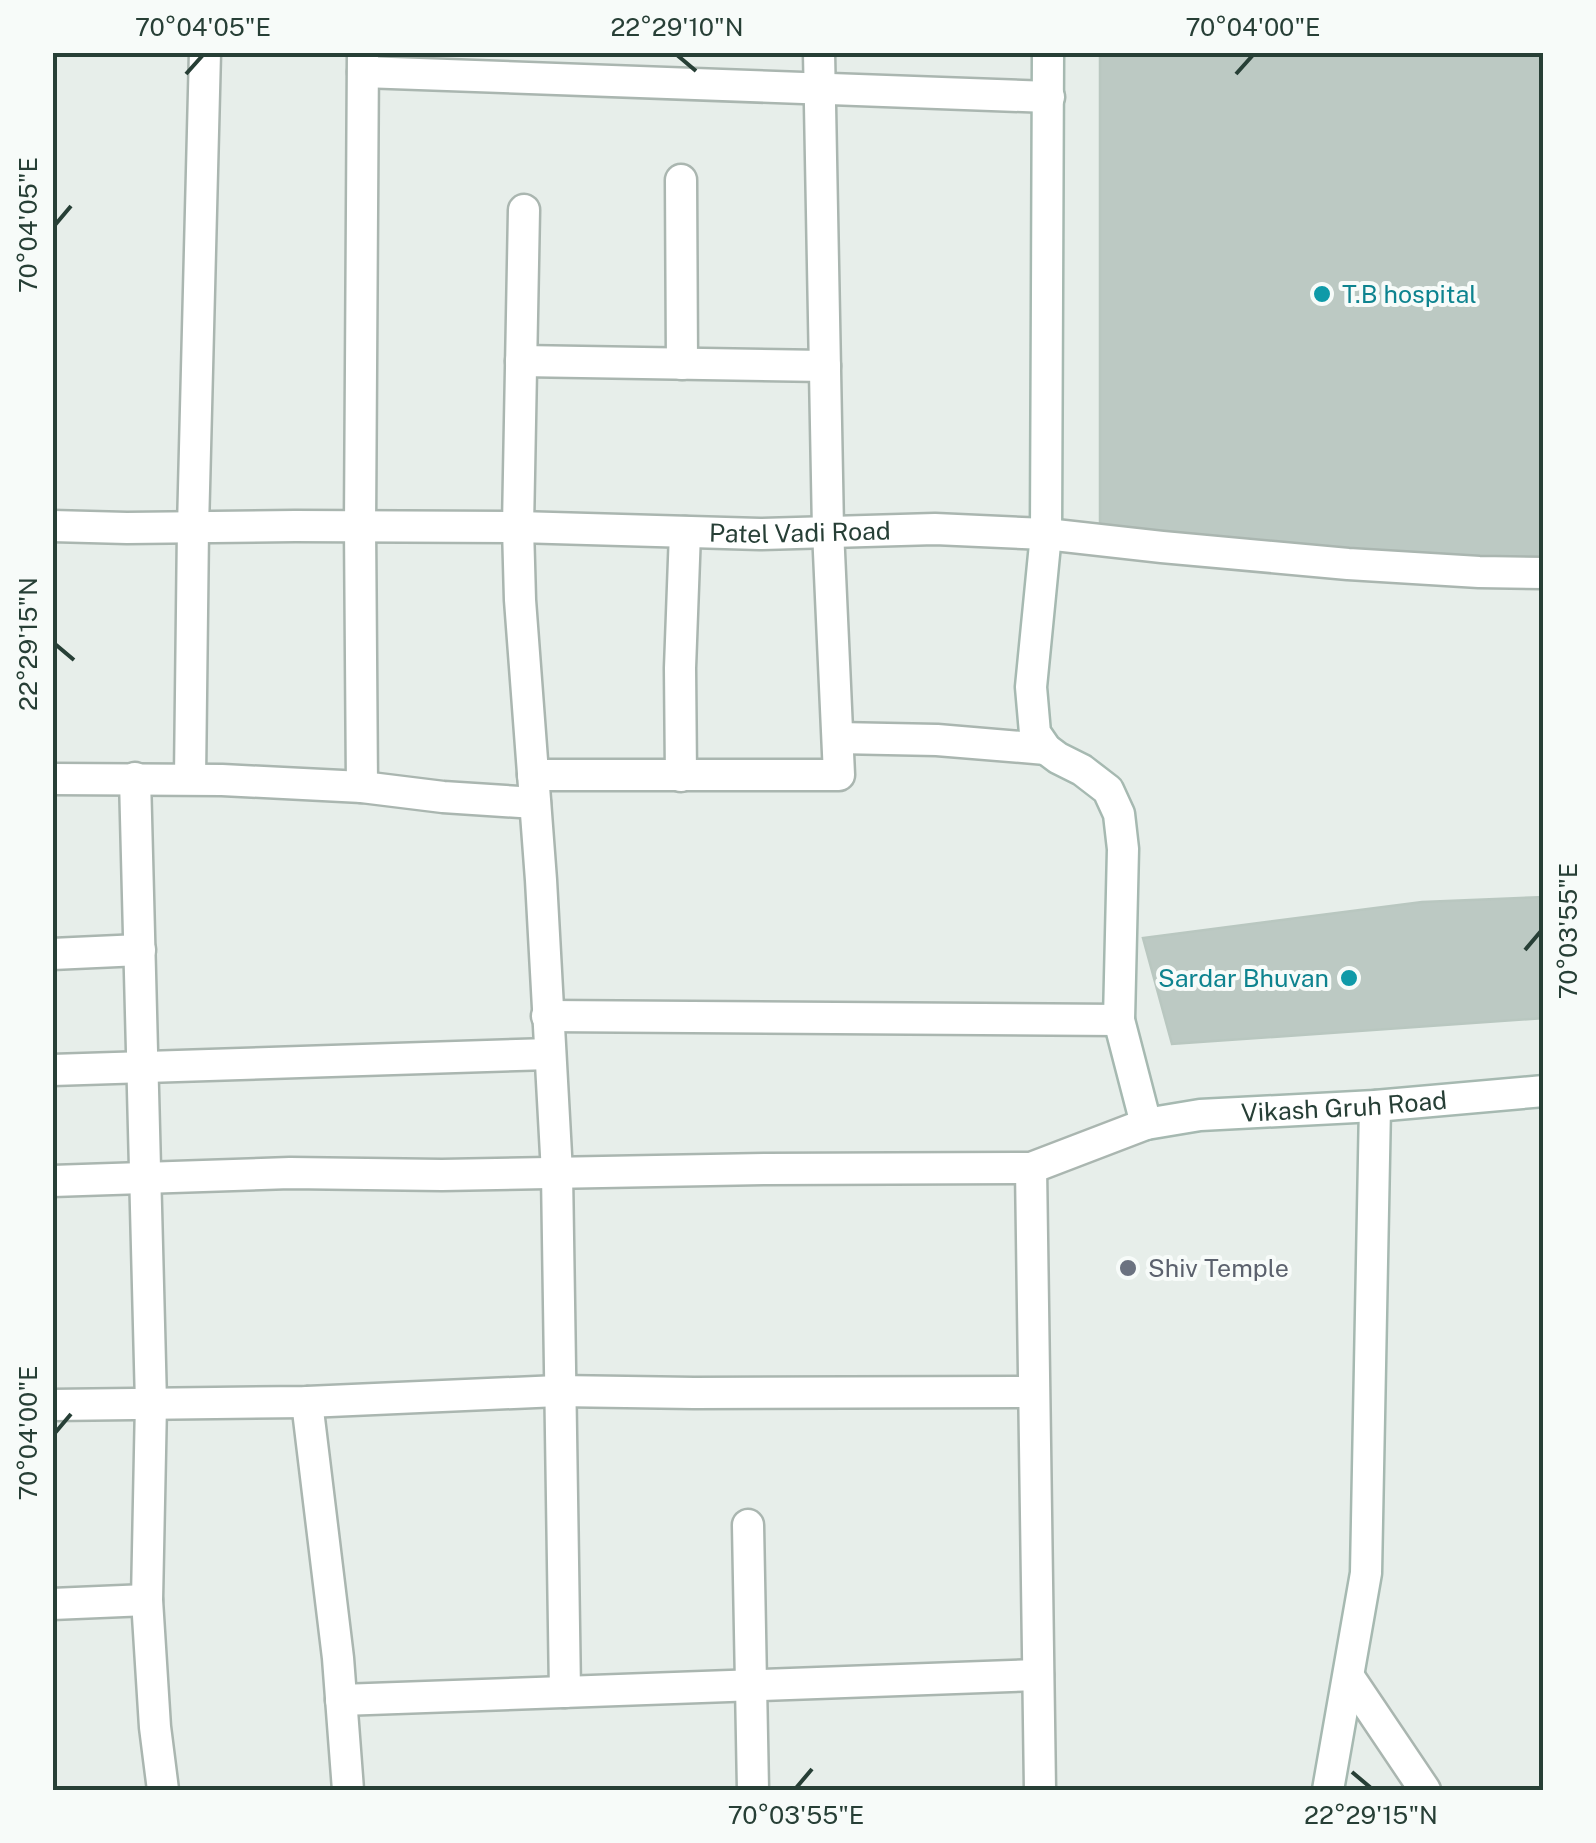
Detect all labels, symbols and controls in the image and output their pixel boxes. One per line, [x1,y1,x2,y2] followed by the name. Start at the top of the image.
[135,12,271,42] text: 70°04'05"E
[610,12,744,42] text: 22°29'10"N
[1185,12,1321,42] text: 70°04'00"E
[13,157,43,293] text: 70°04'05"E
[1342,279,1477,309] place label: T.B hospital
[1311,283,1333,305] marker: T.B hospital
[709,515,891,549] street label: Patel Vadi Road
[13,577,43,711] text: 22°29'15"N
[1553,863,1583,999] text: 70°03'55"E
[1158,963,1329,993] place label: Sardar Bhuvan
[1338,967,1360,989] marker: Sardar Bhuvan
[1240,1085,1448,1128] street label: Vikash Gruh Road
[1148,1253,1289,1283] place label: Shiv Temple
[1117,1257,1139,1279] marker: Shiv Temple
[13,1365,43,1501] text: 70°04'00"E
[728,1800,864,1830] text: 70°03'55"E
[1304,1800,1438,1830] text: 22°29'15"N

